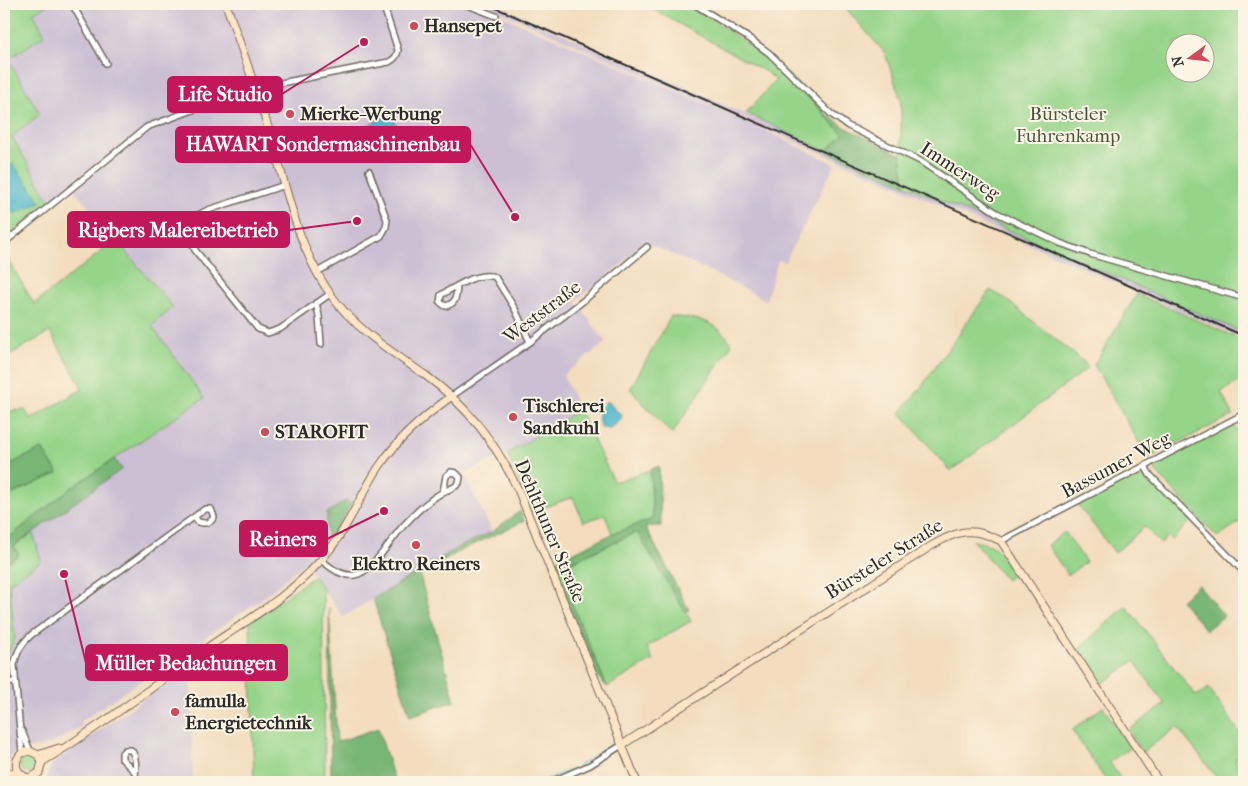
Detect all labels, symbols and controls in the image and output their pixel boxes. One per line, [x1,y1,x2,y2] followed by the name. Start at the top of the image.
[424,15,502,37] place label: Hansepet
[408,20,420,32] marker: Hansepet
[1166,32,1216,82] north arrow
[1168,54,1188,69] text: N
[168,77,282,112] callout: Life Studio
[178,83,272,106] text: Life Studio
[299,103,441,125] place label: Mierke-Werbung
[1016,103,1120,147] park label: Bürsteler Fuhrenkamp
[284,108,296,120] marker: Mierke-Werbung
[176,127,470,162] callout: HAWART Sondermaschinenbau
[186,133,461,156] text: HAWART Sondermaschinenbau
[916,137,1004,205] street label: Immerweg
[68,212,289,247] callout: Rigbers Malereibetrieb
[78,219,279,242] text: Rigbers Malereibetrieb
[498,276,585,349] street label: Weststraße
[522,395,605,439] place label: Tischlerei Sandkuhl
[507,411,519,423] marker: Tischlerei Sandkuhl
[275,421,369,443] place label: STAROFIT
[259,426,271,438] marker: STAROFIT
[1058,427,1175,503] street label: Bassumer Weg
[510,456,590,606] street label: Dehlthuner Straße
[821,514,947,604] street label: Bürsteler Straße
[240,521,327,556] callout: Reiners
[249,528,317,551] text: Reiners
[410,539,422,551] marker: Elektro Reiners
[352,553,480,575] place label: Elektro Reiners
[86,645,287,680] callout: Müller Bedachungen
[95,652,277,675] text: Müller Bedachungen
[184,690,313,734] place label: famulla Energietechnik
[169,706,181,718] marker: famulla Energietechnik

